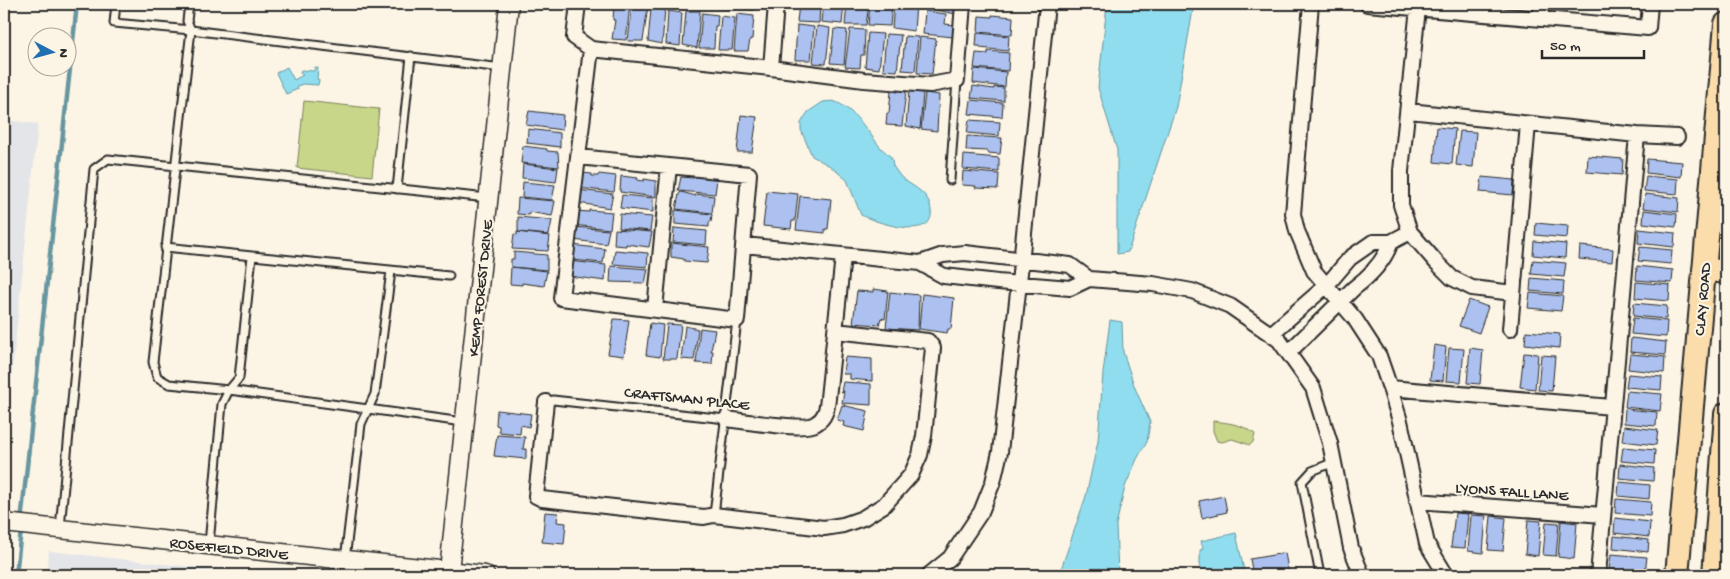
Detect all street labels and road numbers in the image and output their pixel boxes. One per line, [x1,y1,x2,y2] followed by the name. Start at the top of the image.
[466,218,499,358] street label: KEMP FOREST DRIVE
[1692,262,1717,337] street label: CLAY ROAD
[623,384,751,417] street label: CRAFTSMAN PLACE
[1455,480,1570,507] street label: LYONS FALL LANE
[168,535,290,566] street label: ROSEFIELD DRIVE

